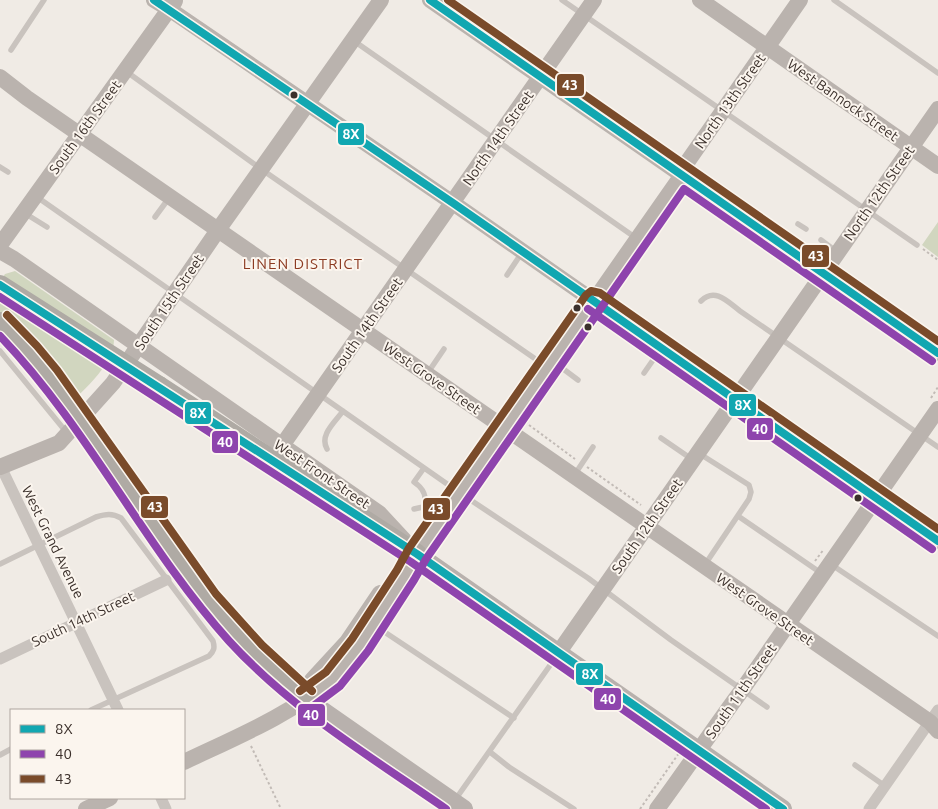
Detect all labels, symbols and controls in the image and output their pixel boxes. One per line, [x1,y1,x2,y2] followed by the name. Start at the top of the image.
[691,50,769,151] street label: North 13th Street
[785,56,902,145] street label: West Bannock Street
[556,73,585,97] line badge: 43
[46,77,125,177] street label: South 16th Street
[562,77,578,93] text: 43
[459,87,537,188] street label: North 14th Street
[289,90,299,100] unlabelled marker
[337,122,365,146] line badge: 8X
[342,126,360,142] text: 8X
[840,142,918,243] street label: North 12th Street
[801,244,830,268] line badge: 43
[808,248,824,264] text: 43
[131,251,207,353] street label: South 15th Street
[243,255,363,272] district label: LINEN DISTRICT
[328,274,406,375] street label: South 14th Street
[572,303,582,313] unlabelled marker
[583,322,593,332] unlabelled marker
[380,339,484,418] street label: West Grove Street
[728,393,757,417] line badge: 8X
[734,397,752,413] text: 8X
[184,401,212,425] line badge: 8X
[189,405,207,421] text: 8X
[746,417,774,441] line badge: 40
[752,421,768,437] text: 40
[211,430,239,454] line badge: 40
[217,434,233,450] text: 40
[271,436,373,512] street label: West Front Street
[608,475,686,576] street label: South 12th Street
[19,483,87,601] street label: West Grand Avenue
[853,493,863,503] unlabelled marker
[140,495,169,519] line badge: 43
[422,497,451,521] line badge: 43
[147,499,163,515] text: 43
[428,501,444,517] text: 43
[713,570,817,649] street label: West Grove Street
[29,588,137,650] street label: South 14th Street
[702,640,780,741] street label: South 11th Street
[575,662,604,686] line badge: 8X
[581,666,599,682] text: 8X
[593,687,622,711] line badge: 40
[600,691,616,707] text: 40
[297,703,326,727] line badge: 40
[303,707,319,723] text: 40
[10,709,185,799] legend
[55,720,73,737] text: 8X
[55,745,72,762] text: 40
[55,770,72,787] text: 43

